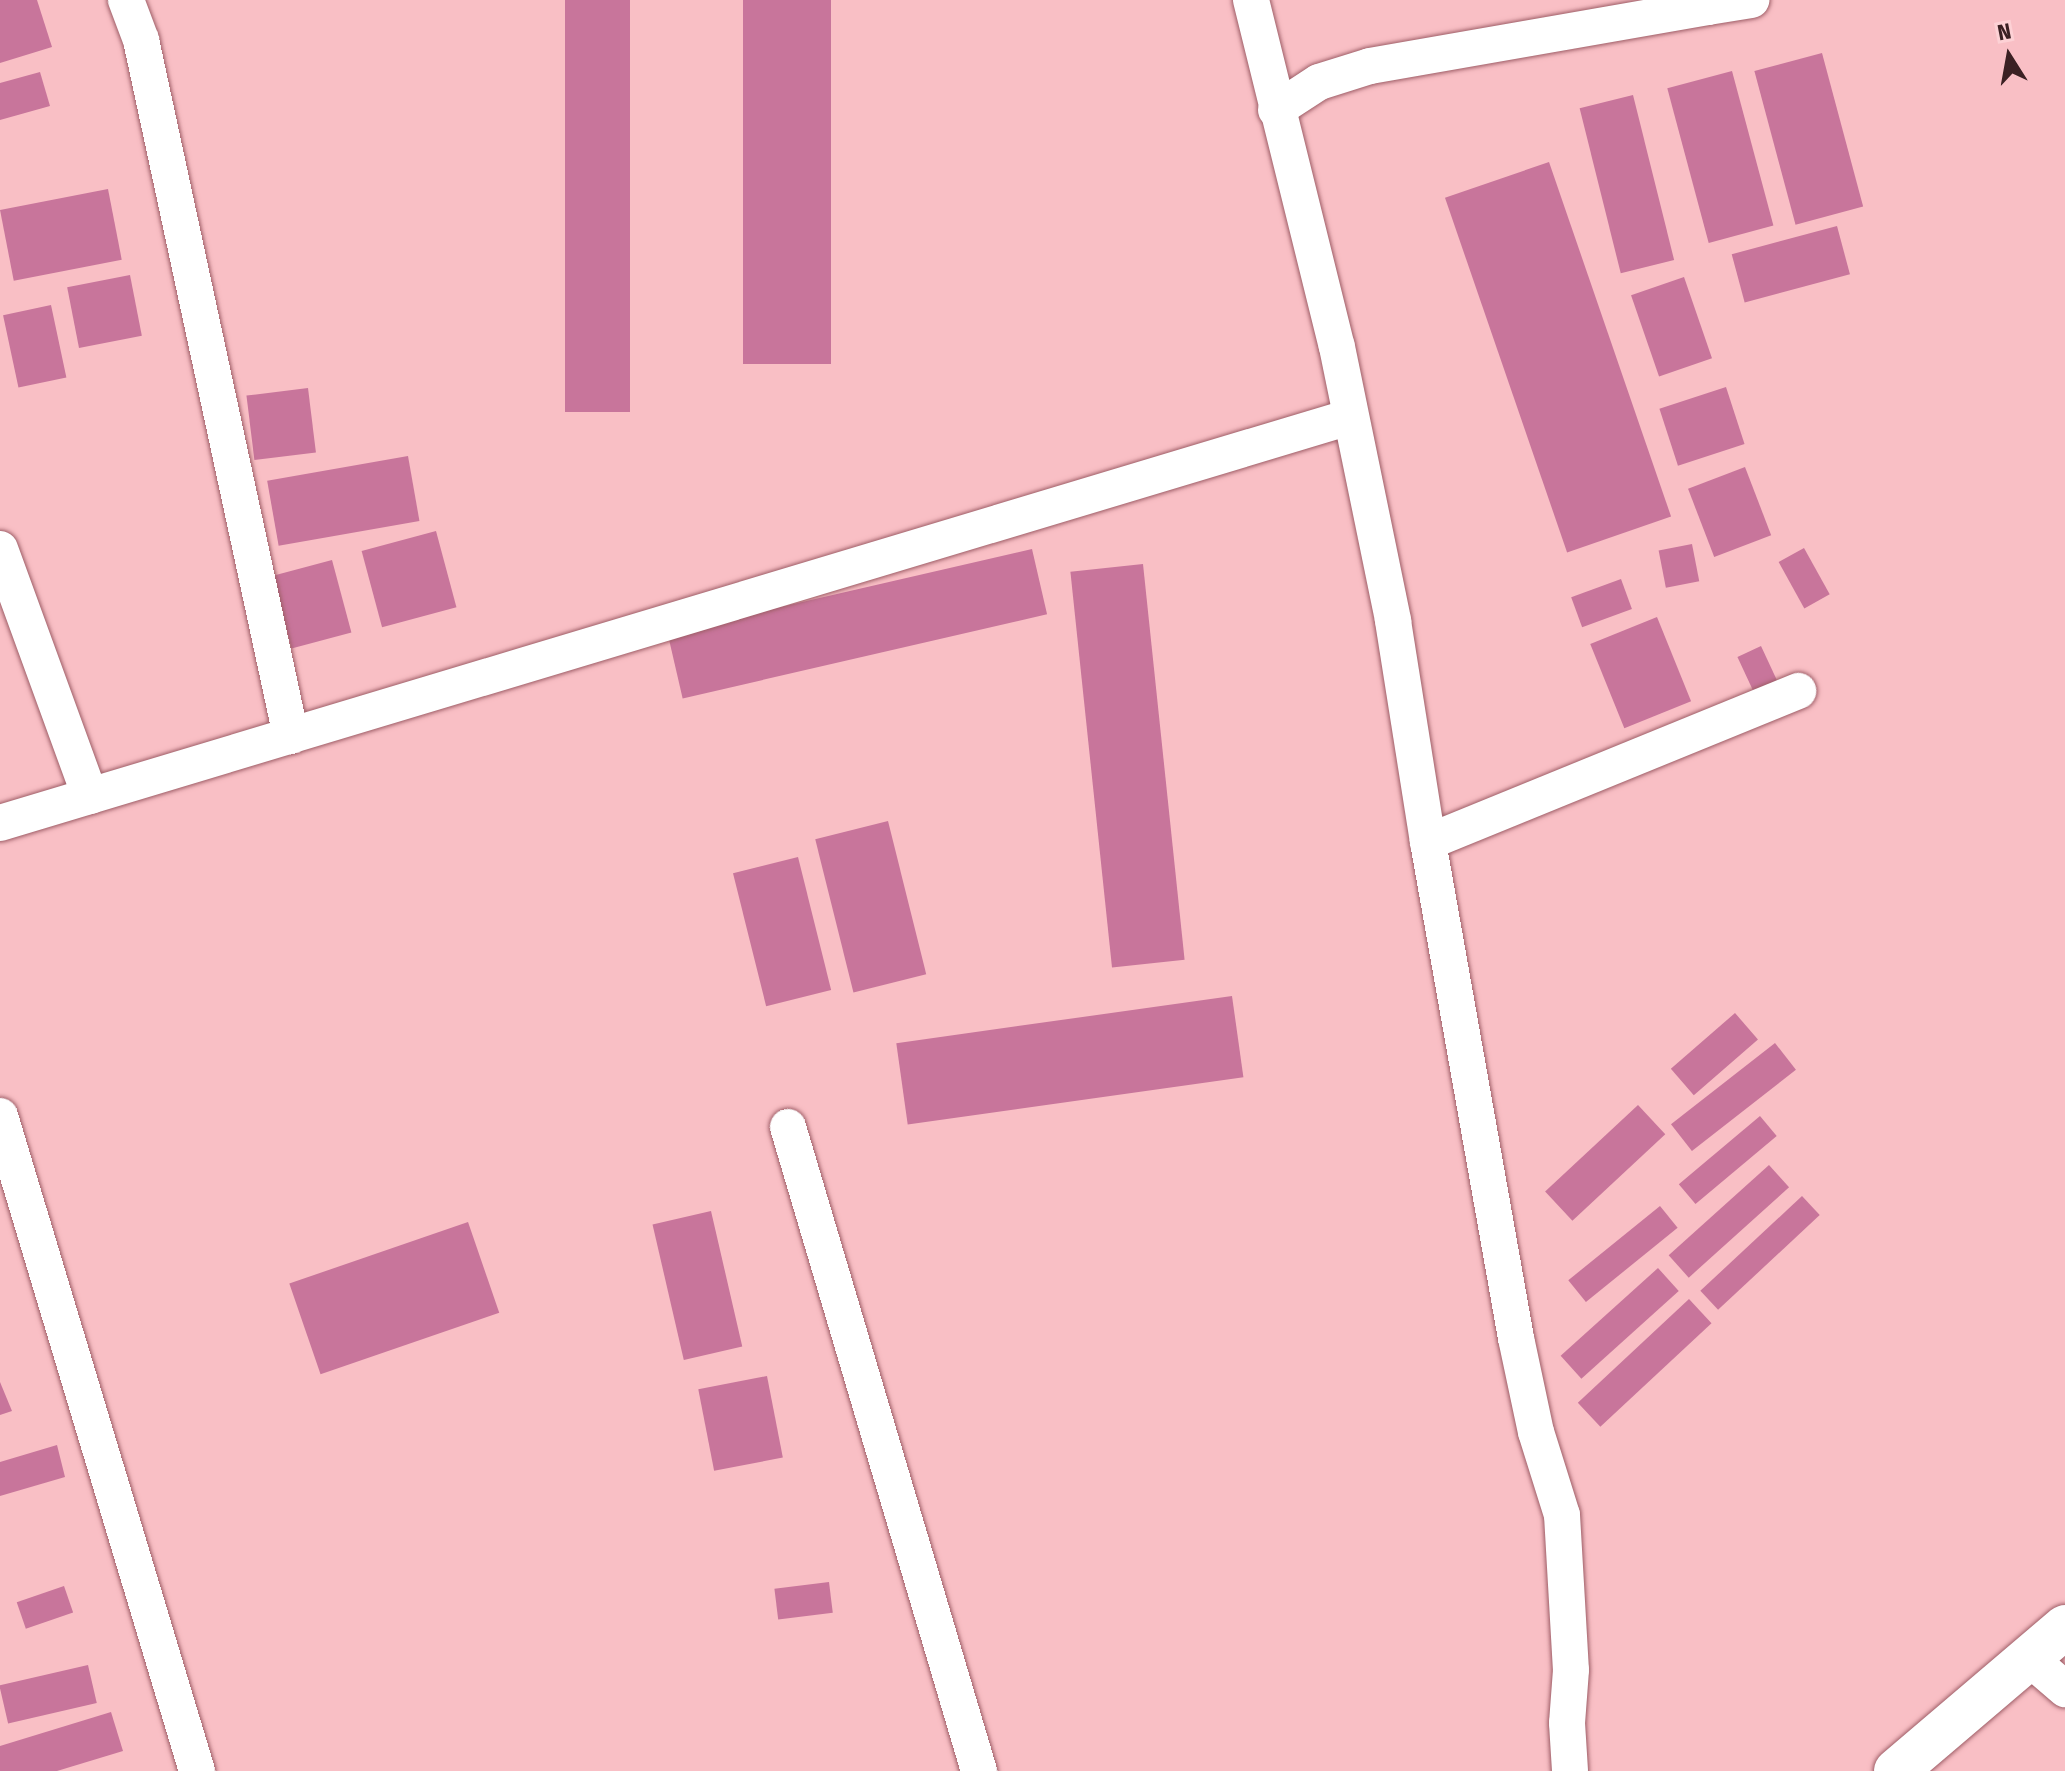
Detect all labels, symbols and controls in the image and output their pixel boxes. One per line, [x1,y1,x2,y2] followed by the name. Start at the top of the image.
[1969,16,2049,96] north arrow
[1995,17,2013,46] text: N

